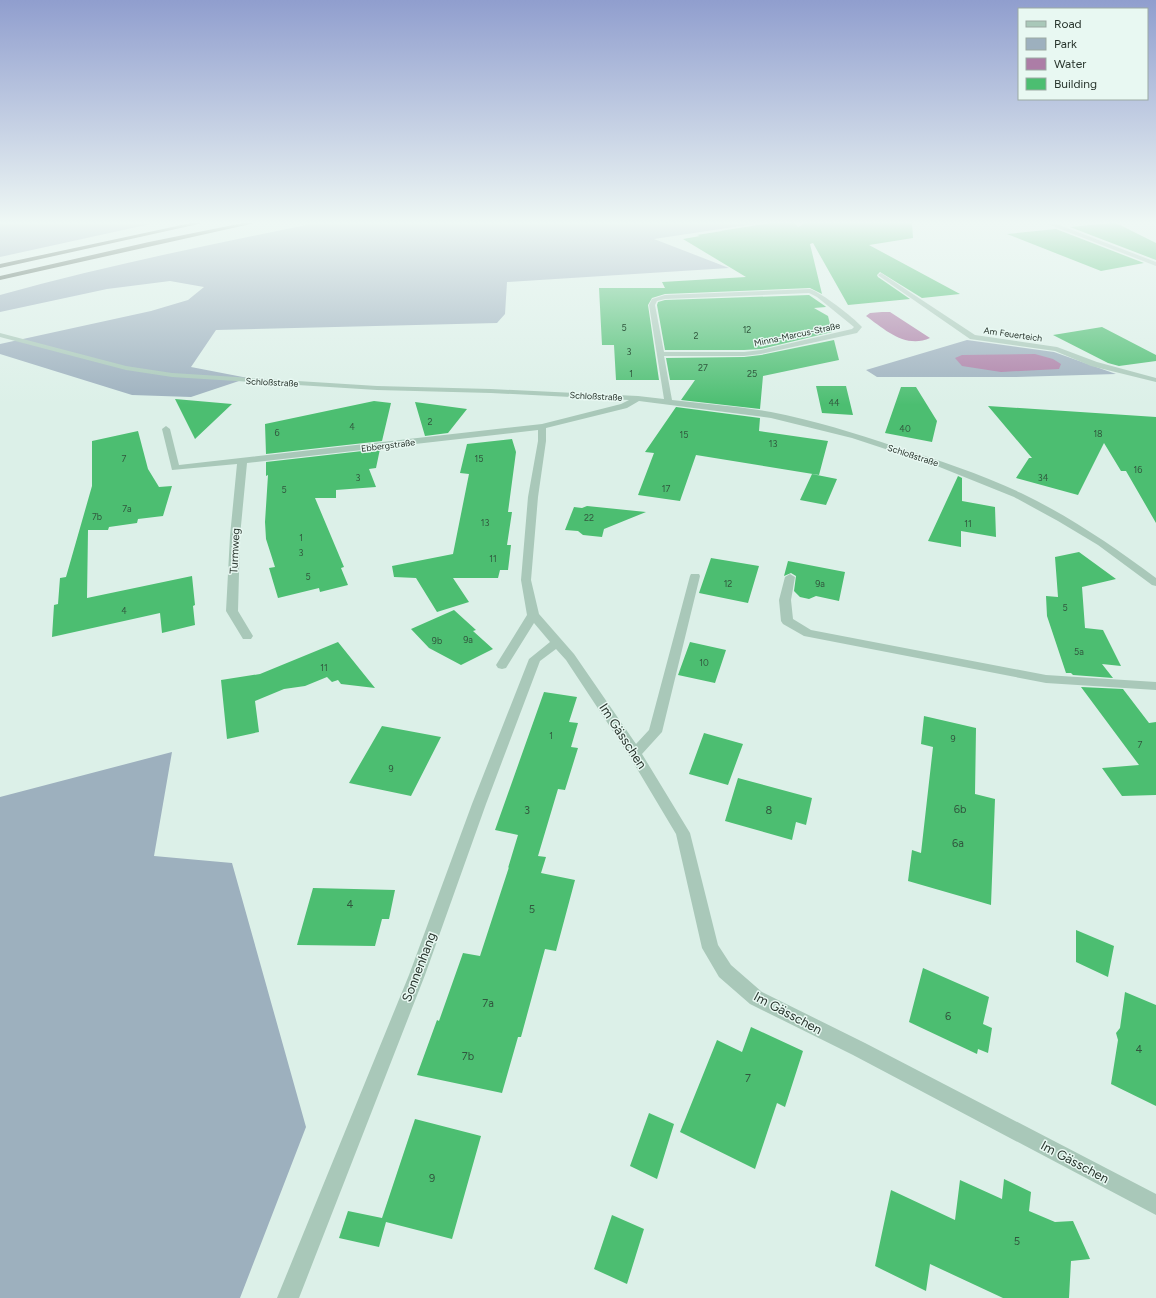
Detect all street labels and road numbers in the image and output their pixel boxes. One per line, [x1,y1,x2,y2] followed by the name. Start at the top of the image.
[753,319,841,349] street label: Minna-Marcus-Straße
[983,324,1043,344] street label: Am Feuerteich
[245,375,299,389] street label: Schloßstraße
[569,389,623,403] street label: Schloßstraße
[360,436,416,454] street label: Ebbergstraße
[886,442,940,468] street label: Schloßstraße
[227,528,243,574] street label: Turmweg
[596,700,650,772] street label: Im Gässchen
[399,930,439,1004] street label: Sonnenhang
[751,989,825,1037] street label: Im Gässchen
[1038,1138,1112,1186] street label: Im Gässchen

